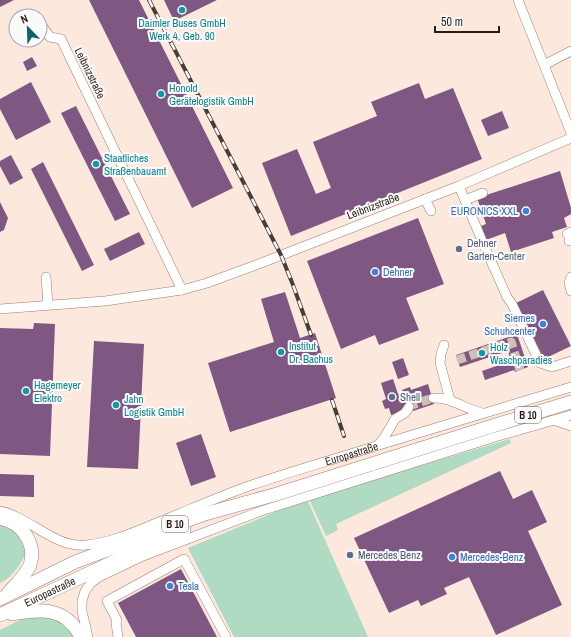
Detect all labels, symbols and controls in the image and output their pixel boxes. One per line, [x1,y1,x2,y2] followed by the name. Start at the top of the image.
[177,5,187,15] marker: Daimler Buses GmbH Werk 4, Geb. 90
[8,8,48,48] north arrow
[435,8,499,34] scale bar
[18,11,30,27] text: N
[441,14,463,30] text: 50 m
[138,16,226,43] place label: Daimler Buses GmbH Werk 4, Geb. 90
[72,45,108,101] street label: Leibnizstraße
[169,81,254,108] place label: Honold Gerätelogistik GmbH
[156,89,166,99] marker: Honold Gerätelogistik GmbH
[104,151,167,178] place label: Staatliches Straßenbauamt
[91,159,101,169] marker: Staatliches Straßenbauamt
[345,190,401,222] street label: Leibnizstraße
[451,204,518,218] place label: EURONICS XXL
[521,206,531,216] marker: EURONICS XXL
[467,236,525,263] place label: Dehner Garten-Center
[454,244,464,254] marker: Dehner Garten-Center
[383,265,413,279] place label: Dehner
[370,267,380,277] marker: Dehner
[484,311,535,338] place label: Siemes Schuhcenter
[538,319,548,329] marker: Siemes Schuhcenter
[289,339,334,366] place label: Institut Dr. Bachus
[490,340,553,367] place label: Holz Waschparadies
[276,347,286,357] marker: Institut Dr. Bachus
[477,348,487,358] marker: Holz Waschparadies
[34,378,81,405] place label: Hagemeyer Elektro
[21,386,31,396] marker: Hagemeyer Elektro
[400,390,420,404] place label: Shell
[124,392,184,419] place label: Jahn Logistik GmbH
[387,392,397,402] marker: Shell
[111,400,121,410] marker: Jahn Logistik GmbH
[515,407,541,423] road number: B 10
[323,439,380,468] street label: Europastraße
[162,516,188,532] road number: B 10
[358,548,421,562] place label: Mercedes Benz
[345,550,355,560] marker: Mercedes Benz
[460,550,524,564] place label: Mercedes-Benz
[447,552,457,562] marker: Mercedes-Benz
[22,574,78,610] street label: Europastraße
[178,579,199,593] place label: Tesla
[165,581,175,591] marker: Tesla

